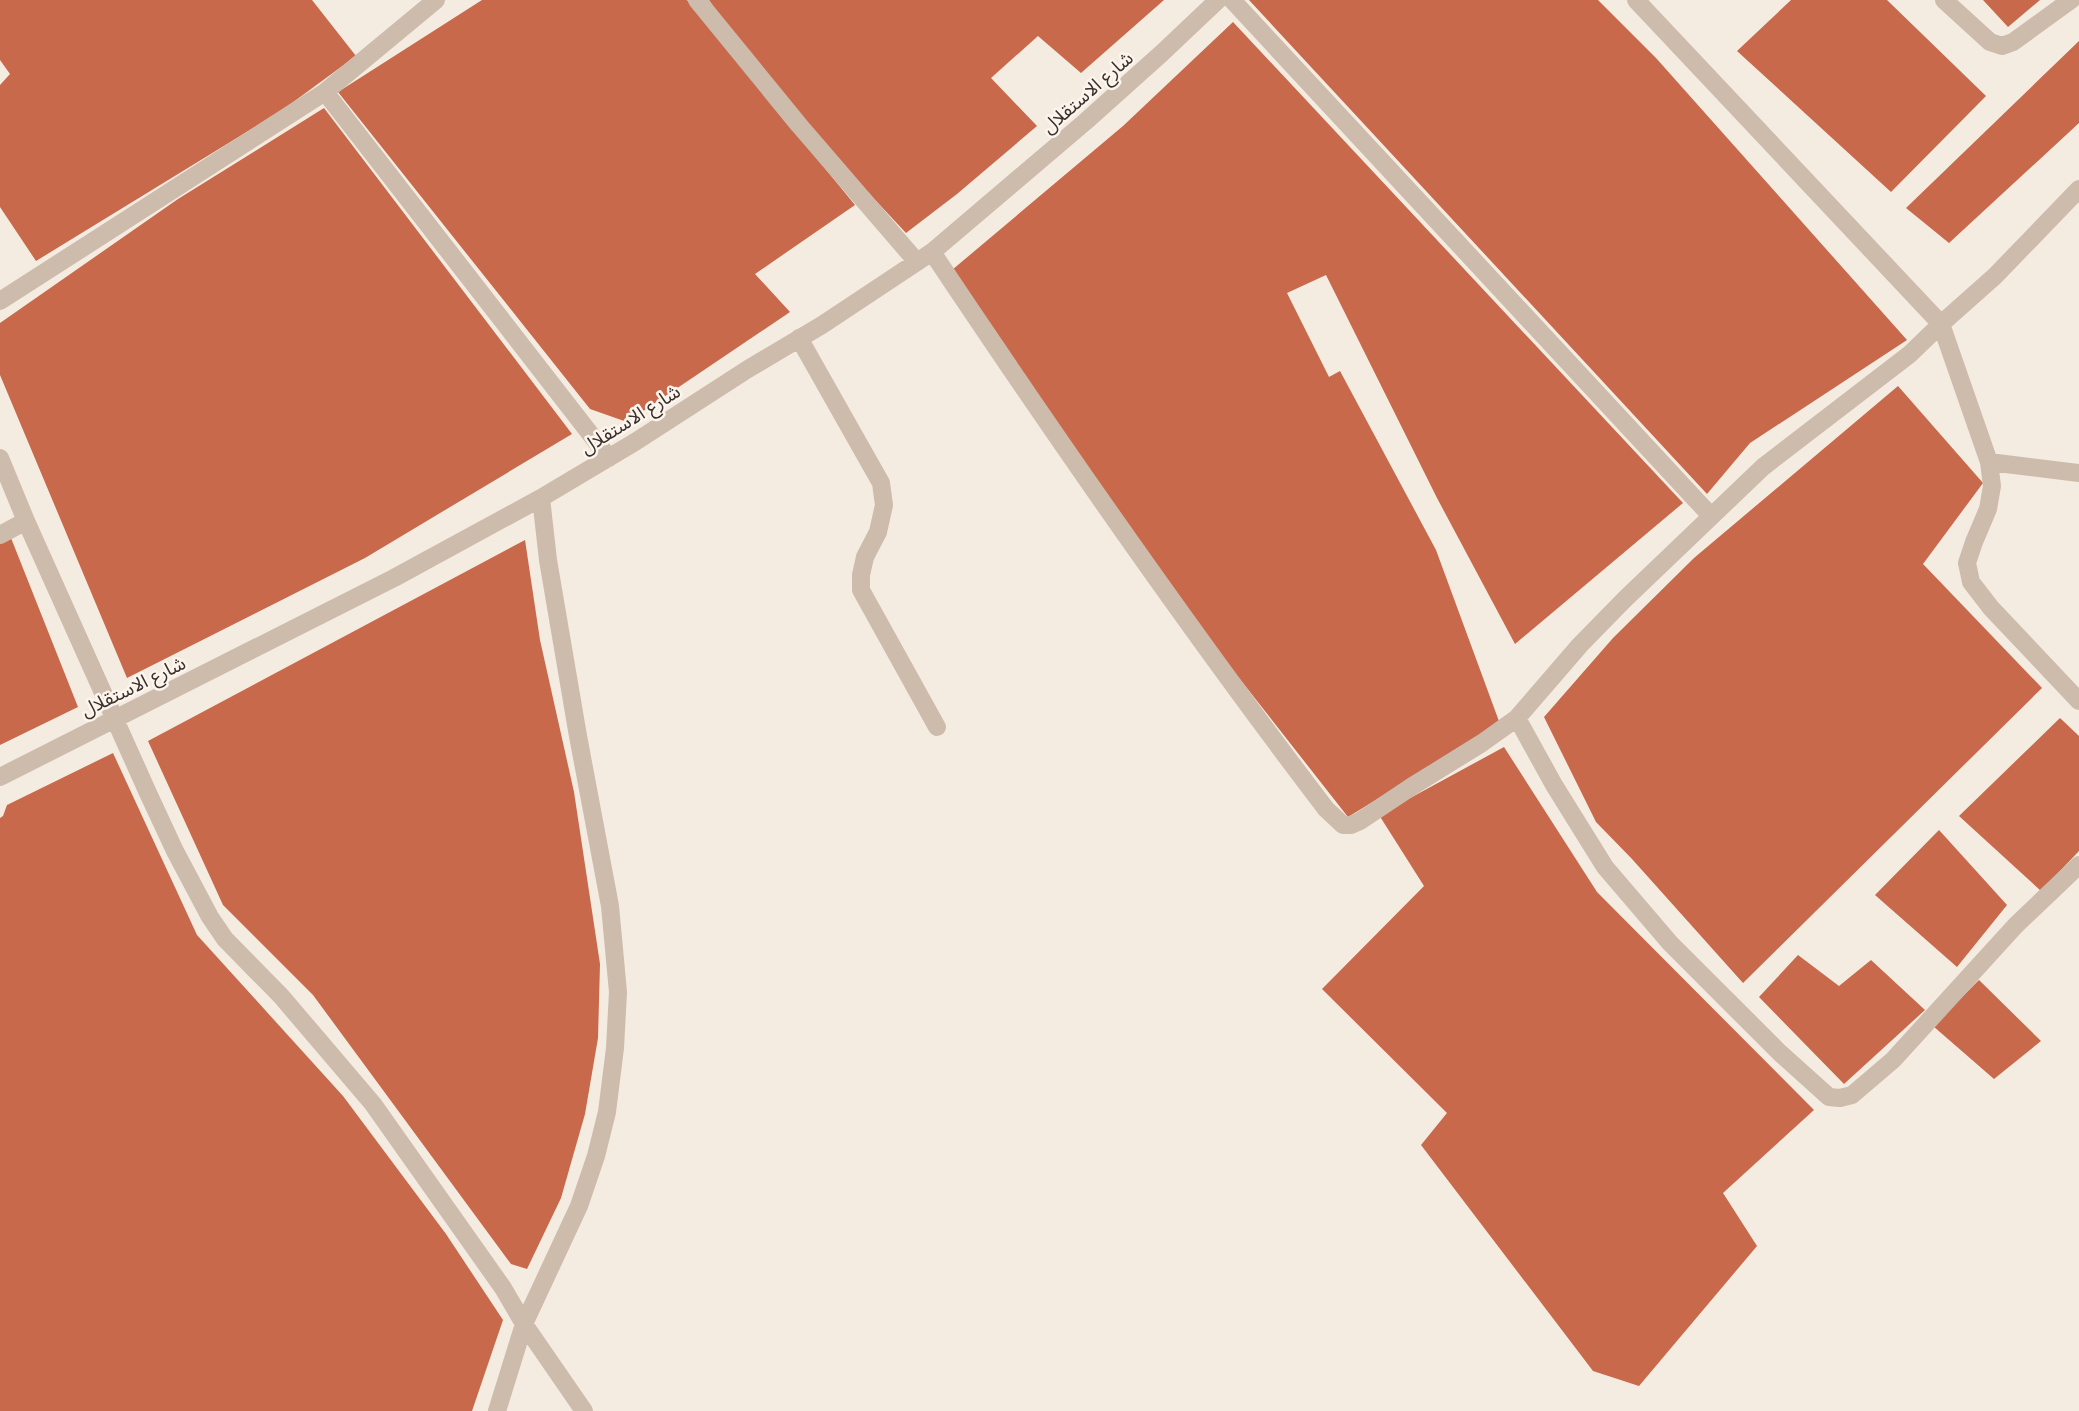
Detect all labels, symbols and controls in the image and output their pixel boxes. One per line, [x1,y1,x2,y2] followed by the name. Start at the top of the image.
[1037,46,1139,140] street label: شارع الاستقلال
[576,380,686,461] street label: شارع الاستقلال
[77,651,190,723] street label: شارع الاستقلال

